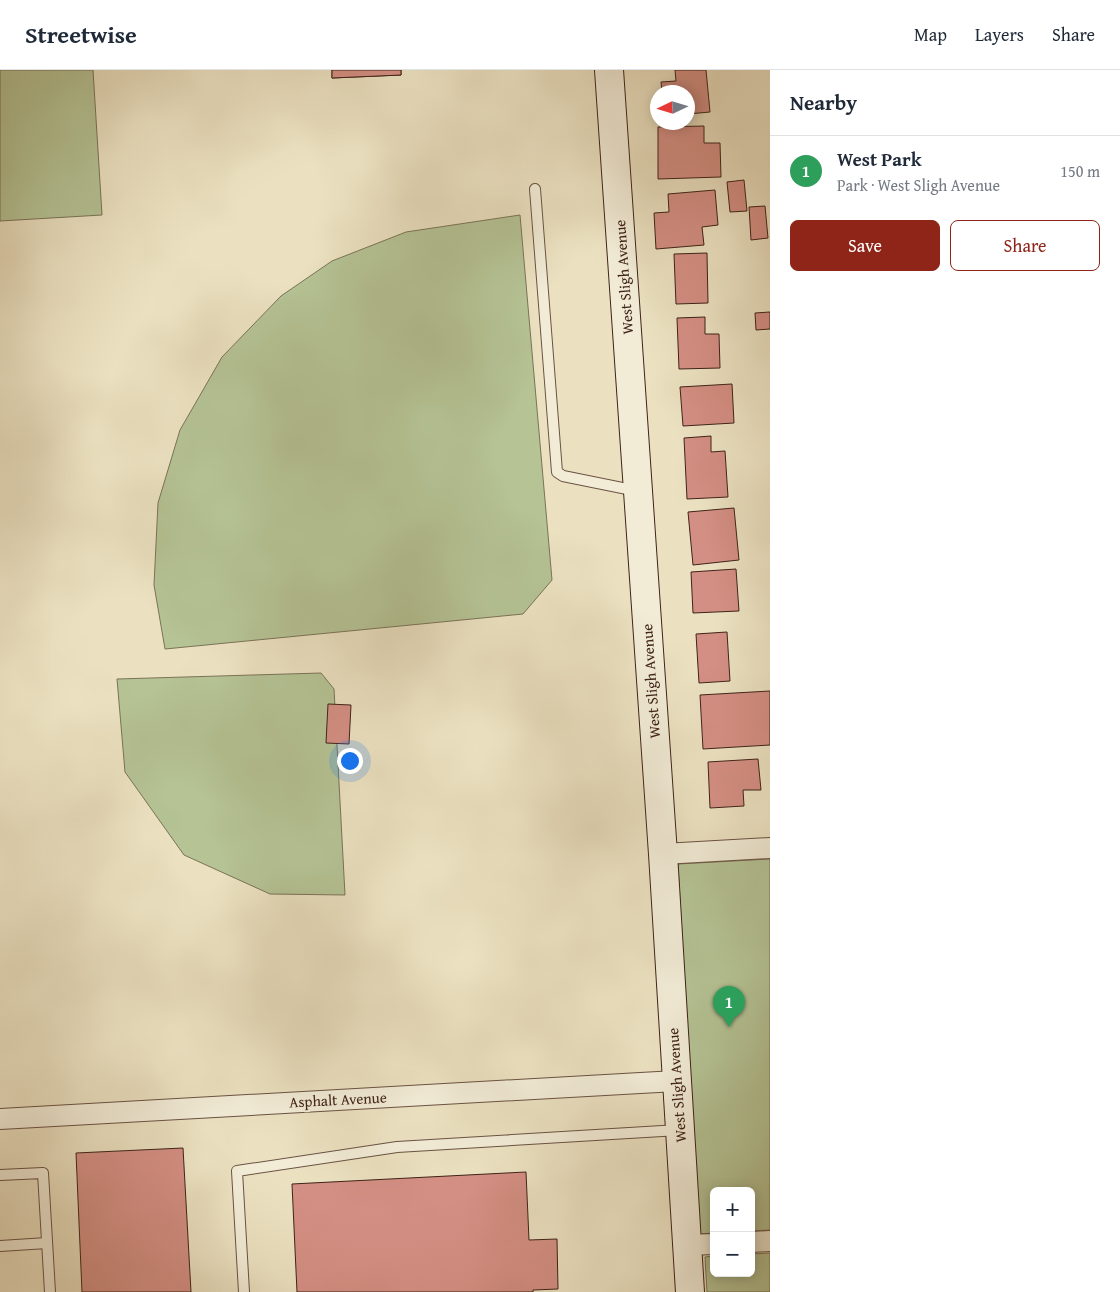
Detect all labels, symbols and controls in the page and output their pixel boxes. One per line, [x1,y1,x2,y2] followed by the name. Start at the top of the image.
[25,17,137,52] text: Streetwise
[914,21,947,48] text: Map
[975,21,1024,48] text: Layers
[1052,21,1095,48] text: Share
[650,85,695,130] north arrow
[790,87,857,118] text: Nearby
[837,145,922,173] text: West Park
[802,159,810,183] text: 1
[1060,159,1100,183] text: 150 m
[837,173,1000,197] text: Park · West Sligh Avenue
[609,219,638,335] street label: West Sligh Avenue
[790,220,940,271] button: Save
[950,220,1100,271] button: Share
[636,623,665,739] street label: West Sligh Avenue
[337,748,363,774] your location
[713,986,745,1027] pin: 1
[662,1027,691,1143] street label: West Sligh Avenue
[289,1086,387,1113] street label: Asphalt Avenue
[710,1187,755,1277] map controls
[710,1187,755,1232] button: +
[710,1232,755,1277] button: −

